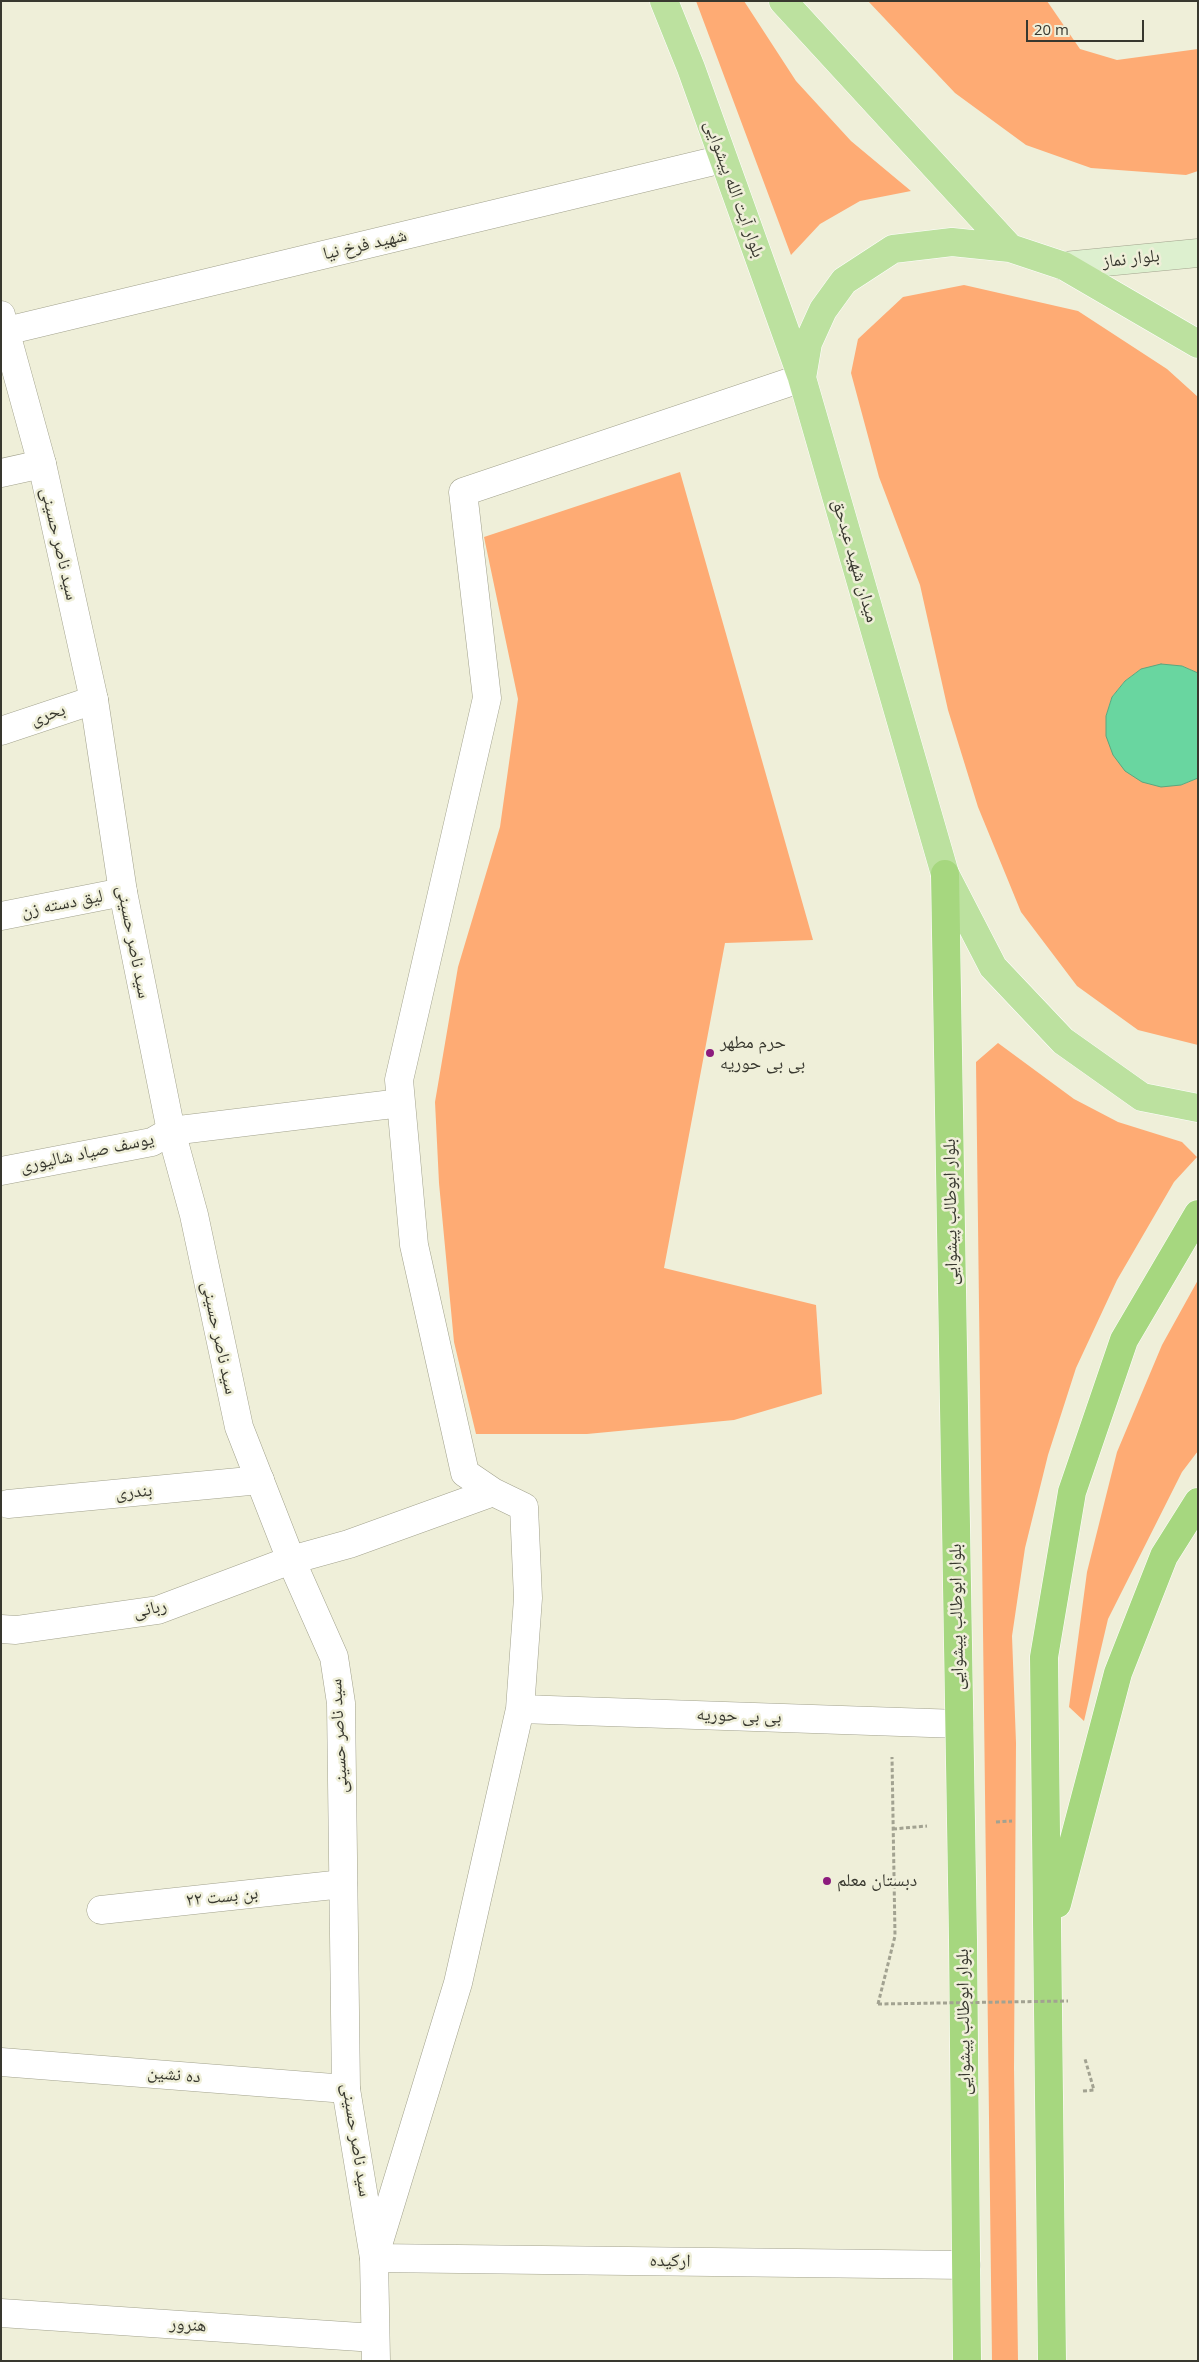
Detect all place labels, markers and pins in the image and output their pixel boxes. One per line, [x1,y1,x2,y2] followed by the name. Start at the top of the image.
[720,1032,805,1074] place label: حرم مطهر بی بی حوریه
[704,1047,716,1059] marker: حرم مطهر بی بی حوریه
[837,1870,917,1892] place label: دبستان معلم
[821,1875,833,1887] marker: دبستان معلم

